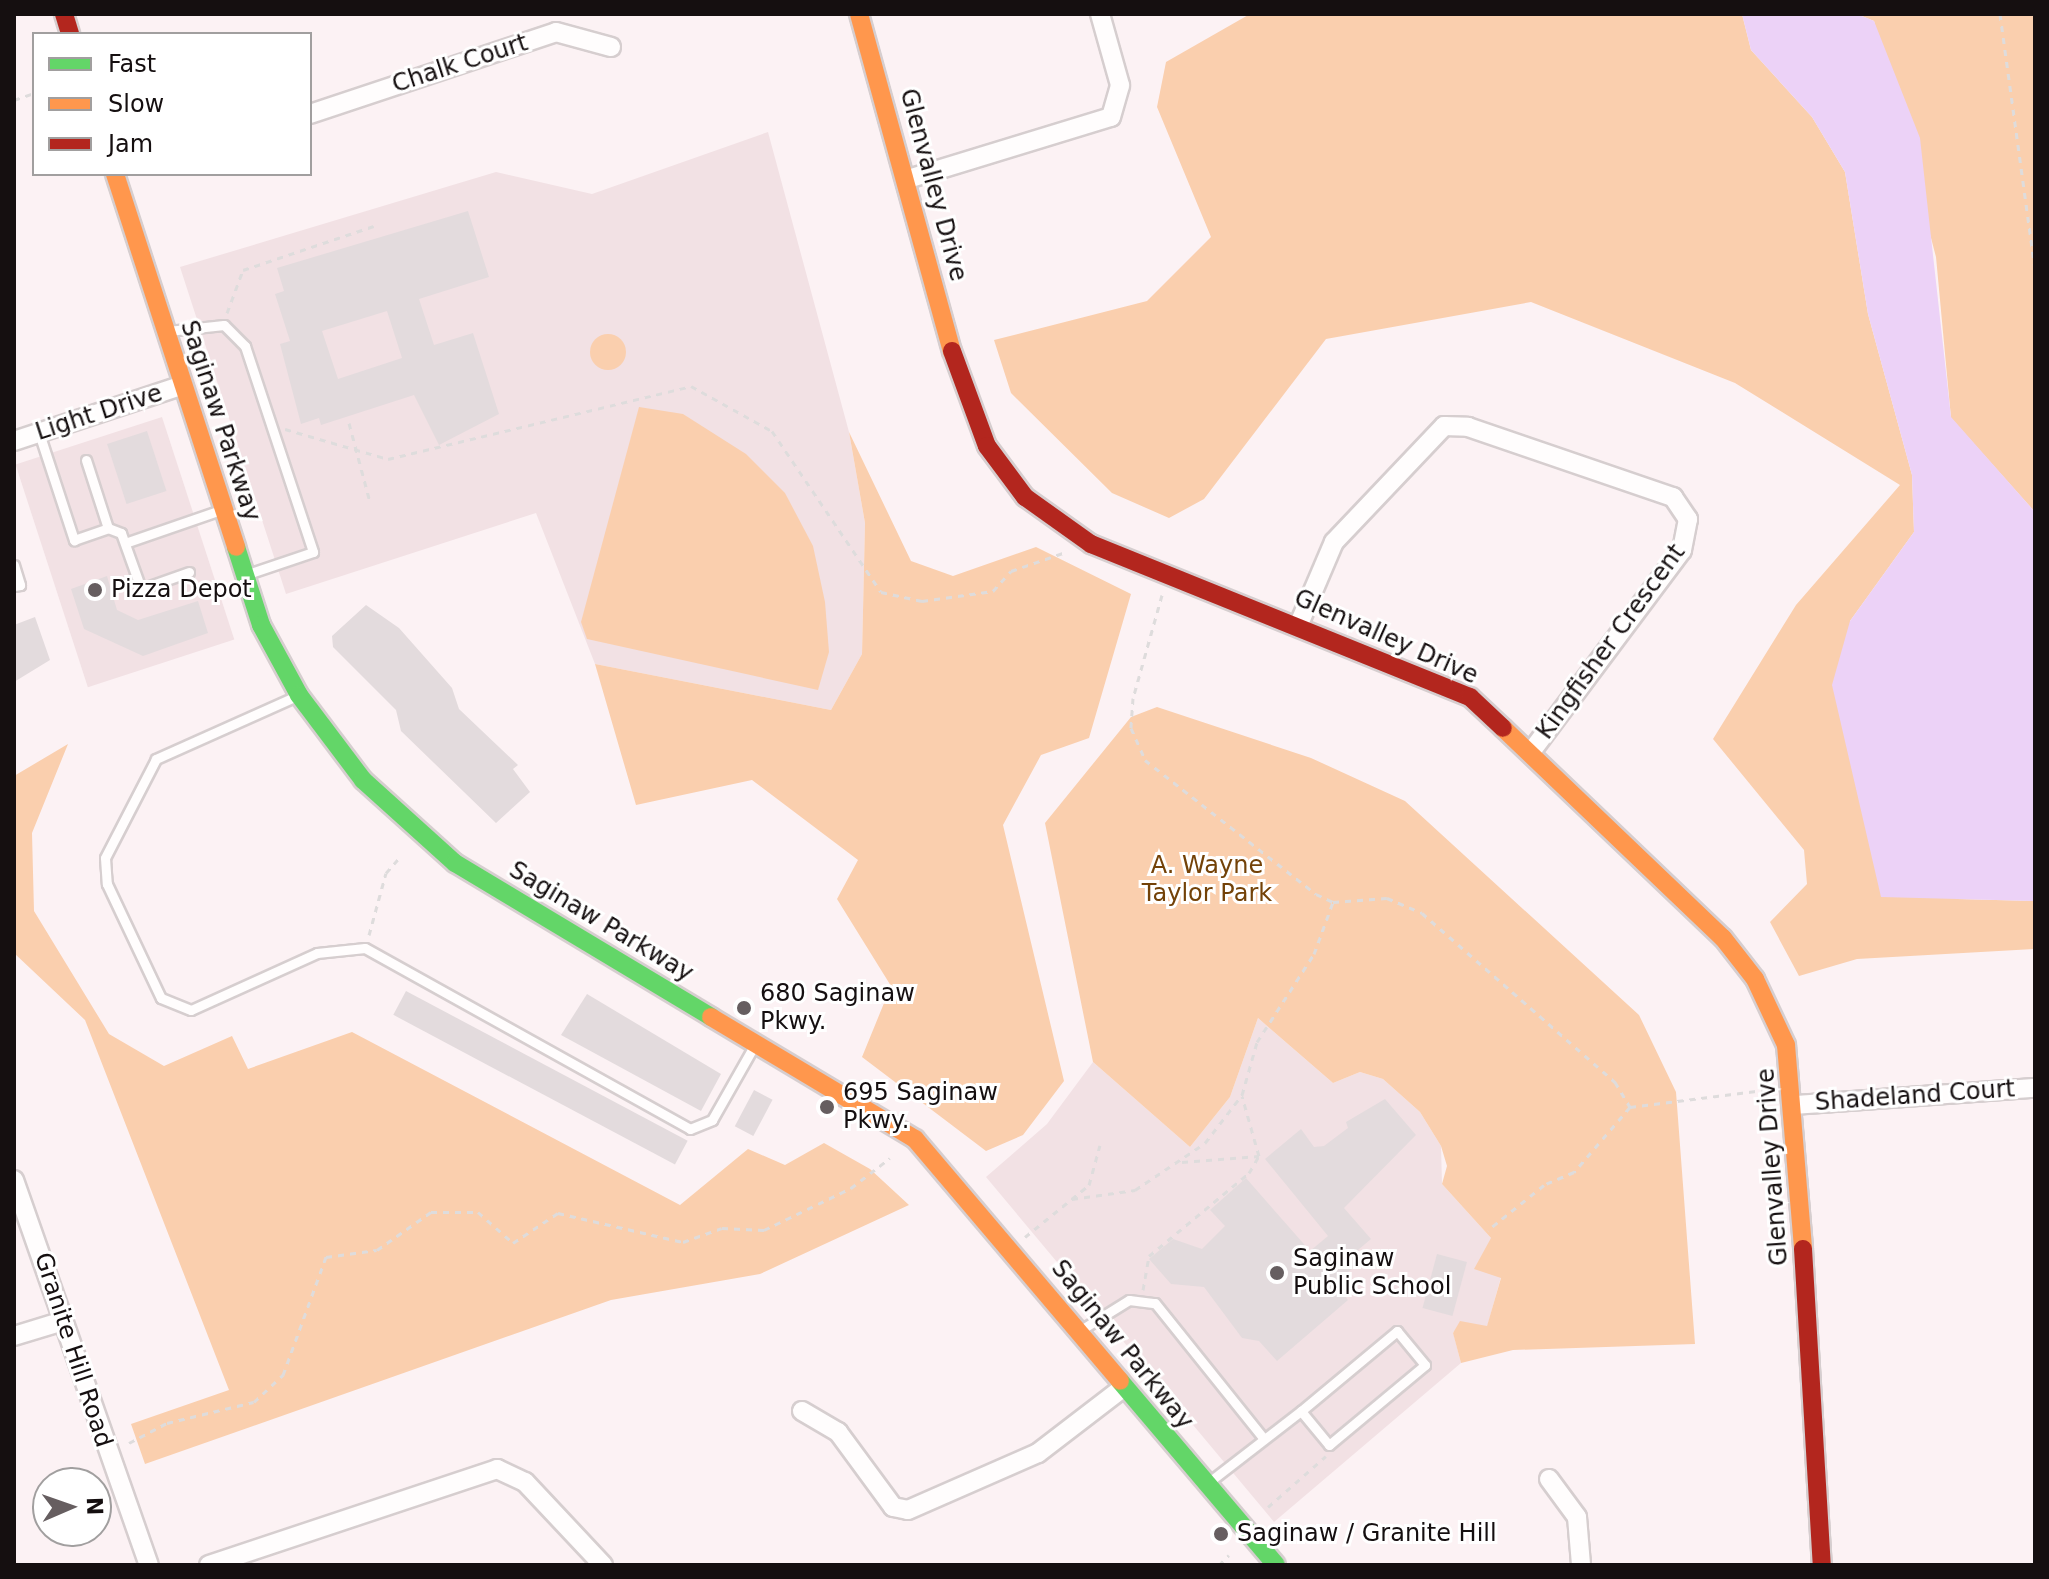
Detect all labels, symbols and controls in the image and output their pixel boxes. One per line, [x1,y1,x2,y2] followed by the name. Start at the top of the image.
[389,29,531,99] street label: Chalk Court
[32,32,312,176] legend
[108,50,156,78] text: Fast
[893,86,973,284] street label: Glenvalley Drive
[108,90,164,118] text: Slow
[108,130,153,158] text: Jam
[174,317,266,525] street label: Saginaw Parkway
[32,379,166,447] street label: Light Drive
[1531,539,1691,745] street label: Kingfisher Crescent
[111,576,252,604] place label: Pizza Depot
[86,581,104,599] marker: Pizza Depot
[1290,584,1482,690] street label: Glenvalley Drive
[1142,852,1272,908] park label: A. Wayne Taylor Park
[504,856,698,988] street label: Saginaw Parkway
[760,980,915,1036] place label: 680 Saginaw Pkwy.
[735,999,753,1017] marker: 680 Saginaw Pkwy.
[1752,1067,1794,1267] street label: Glenvalley Drive
[1814,1075,2016,1117] street label: Shadeland Court
[843,1079,998,1135] place label: 695 Saginaw Pkwy.
[818,1098,836,1116] marker: 695 Saginaw Pkwy.
[1293,1245,1451,1301] place label: Saginaw Public School
[28,1249,118,1451] street label: Granite Hill Road
[1045,1255,1199,1435] street label: Saginaw Parkway
[1268,1264,1286,1282] marker: Saginaw Public School
[32,1467,112,1547] north arrow
[82,1497,107,1516] text: N
[1237,1520,1497,1548] place label: Saginaw / Granite Hill
[1212,1525,1230,1543] marker: Saginaw / Granite Hill

